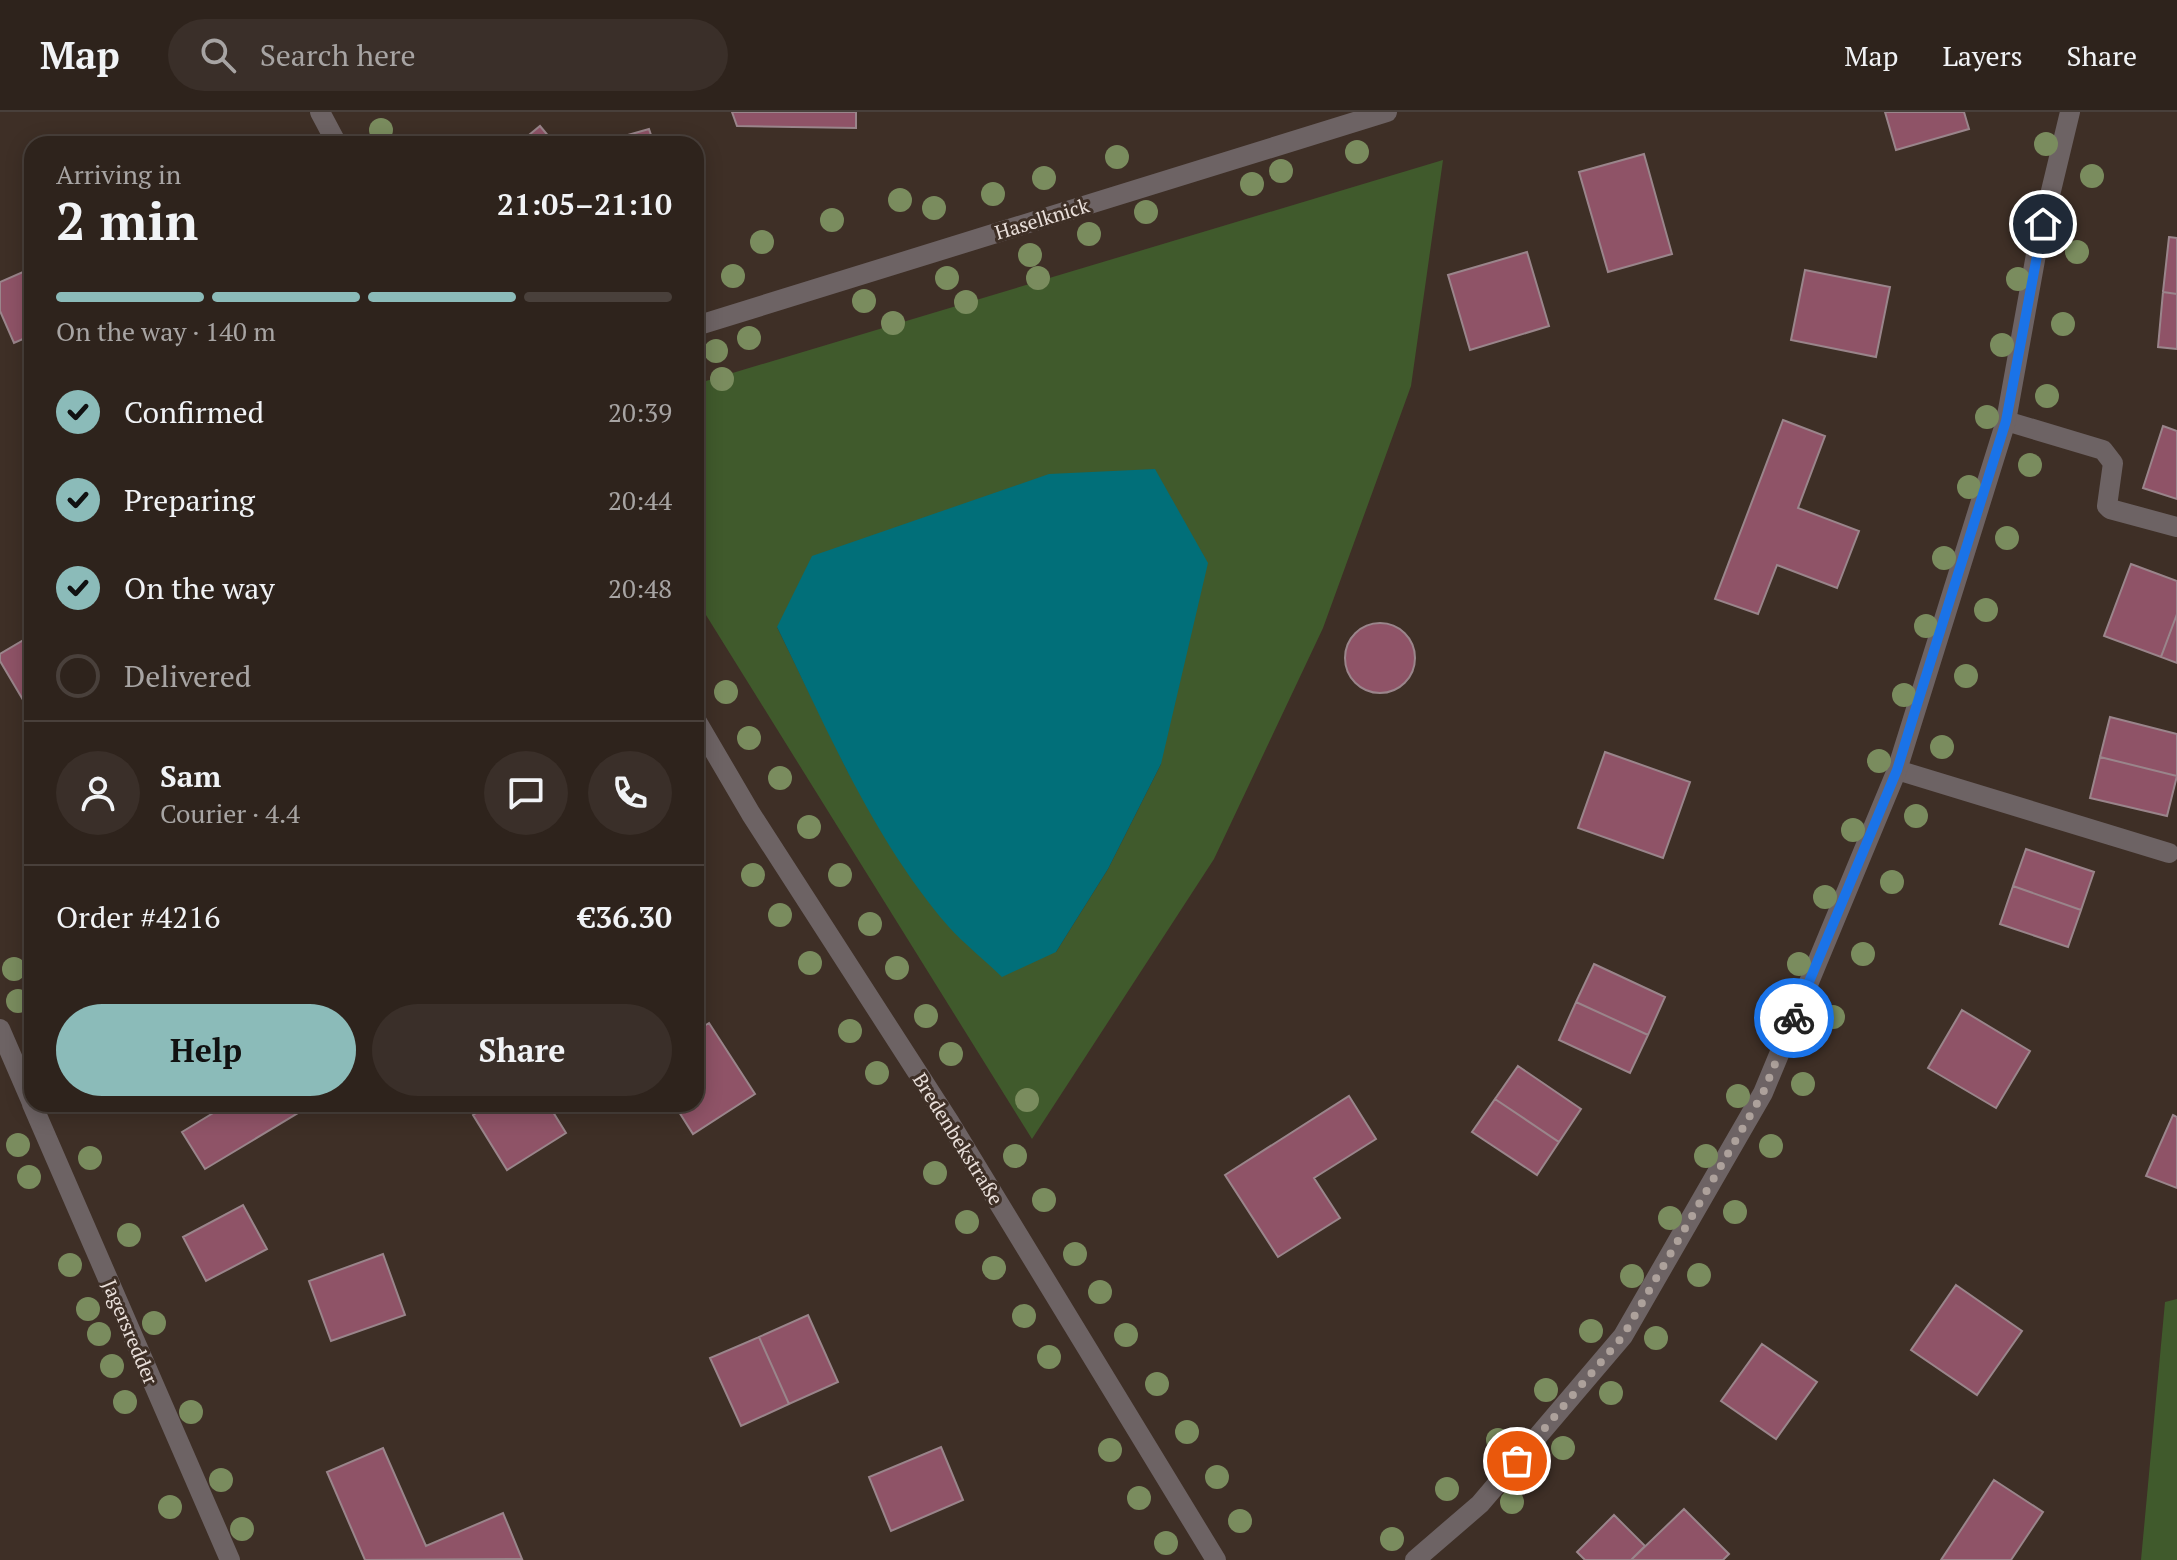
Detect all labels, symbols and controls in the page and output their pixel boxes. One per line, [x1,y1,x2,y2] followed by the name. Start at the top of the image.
[168,19,728,91] search box
[40,30,120,80] text: Map
[196,33,240,77] icon: search
[260,35,416,75] text: Search here
[1844,37,1898,74] text: Map
[1942,37,2023,74] text: Layers
[2067,37,2137,74] text: Share
[56,157,181,191] text: Arriving in
[497,184,672,224] text: 21:05–21:10
[56,186,198,255] text: 2 min
[2009,190,2077,258] pin
[991,191,1093,246] street label: Haselknick
[2021,202,2065,246] icon: home
[56,314,276,348] text: On the way · 140 m
[56,390,100,434] icon: check
[124,392,264,432] text: Confirmed
[608,395,672,429] text: 20:39
[56,478,100,522] icon: check
[124,480,255,520] text: Preparing
[608,483,672,517] text: 20:44
[56,566,100,610] icon: check
[124,568,275,608] text: On the way
[608,571,672,605] text: 20:48
[124,656,251,696] text: Delivered
[56,751,140,835] button: person
[484,751,568,835] button: chat
[588,751,672,835] button: phone
[160,756,221,796] text: Sam
[160,796,300,830] text: Courier · 4.4
[56,897,220,937] text: Order #4216
[578,897,672,937] text: €36.30
[1754,978,1834,1058] courier
[1772,996,1816,1040] icon: bike
[56,1004,356,1096] button: Help
[372,1004,672,1096] button: Share
[907,1068,1010,1210] street label: Bredenbekstraße
[96,1275,165,1389] street label: Jagersredder
[1483,1427,1551,1495] pin
[1495,1439,1539,1483] icon: bag

